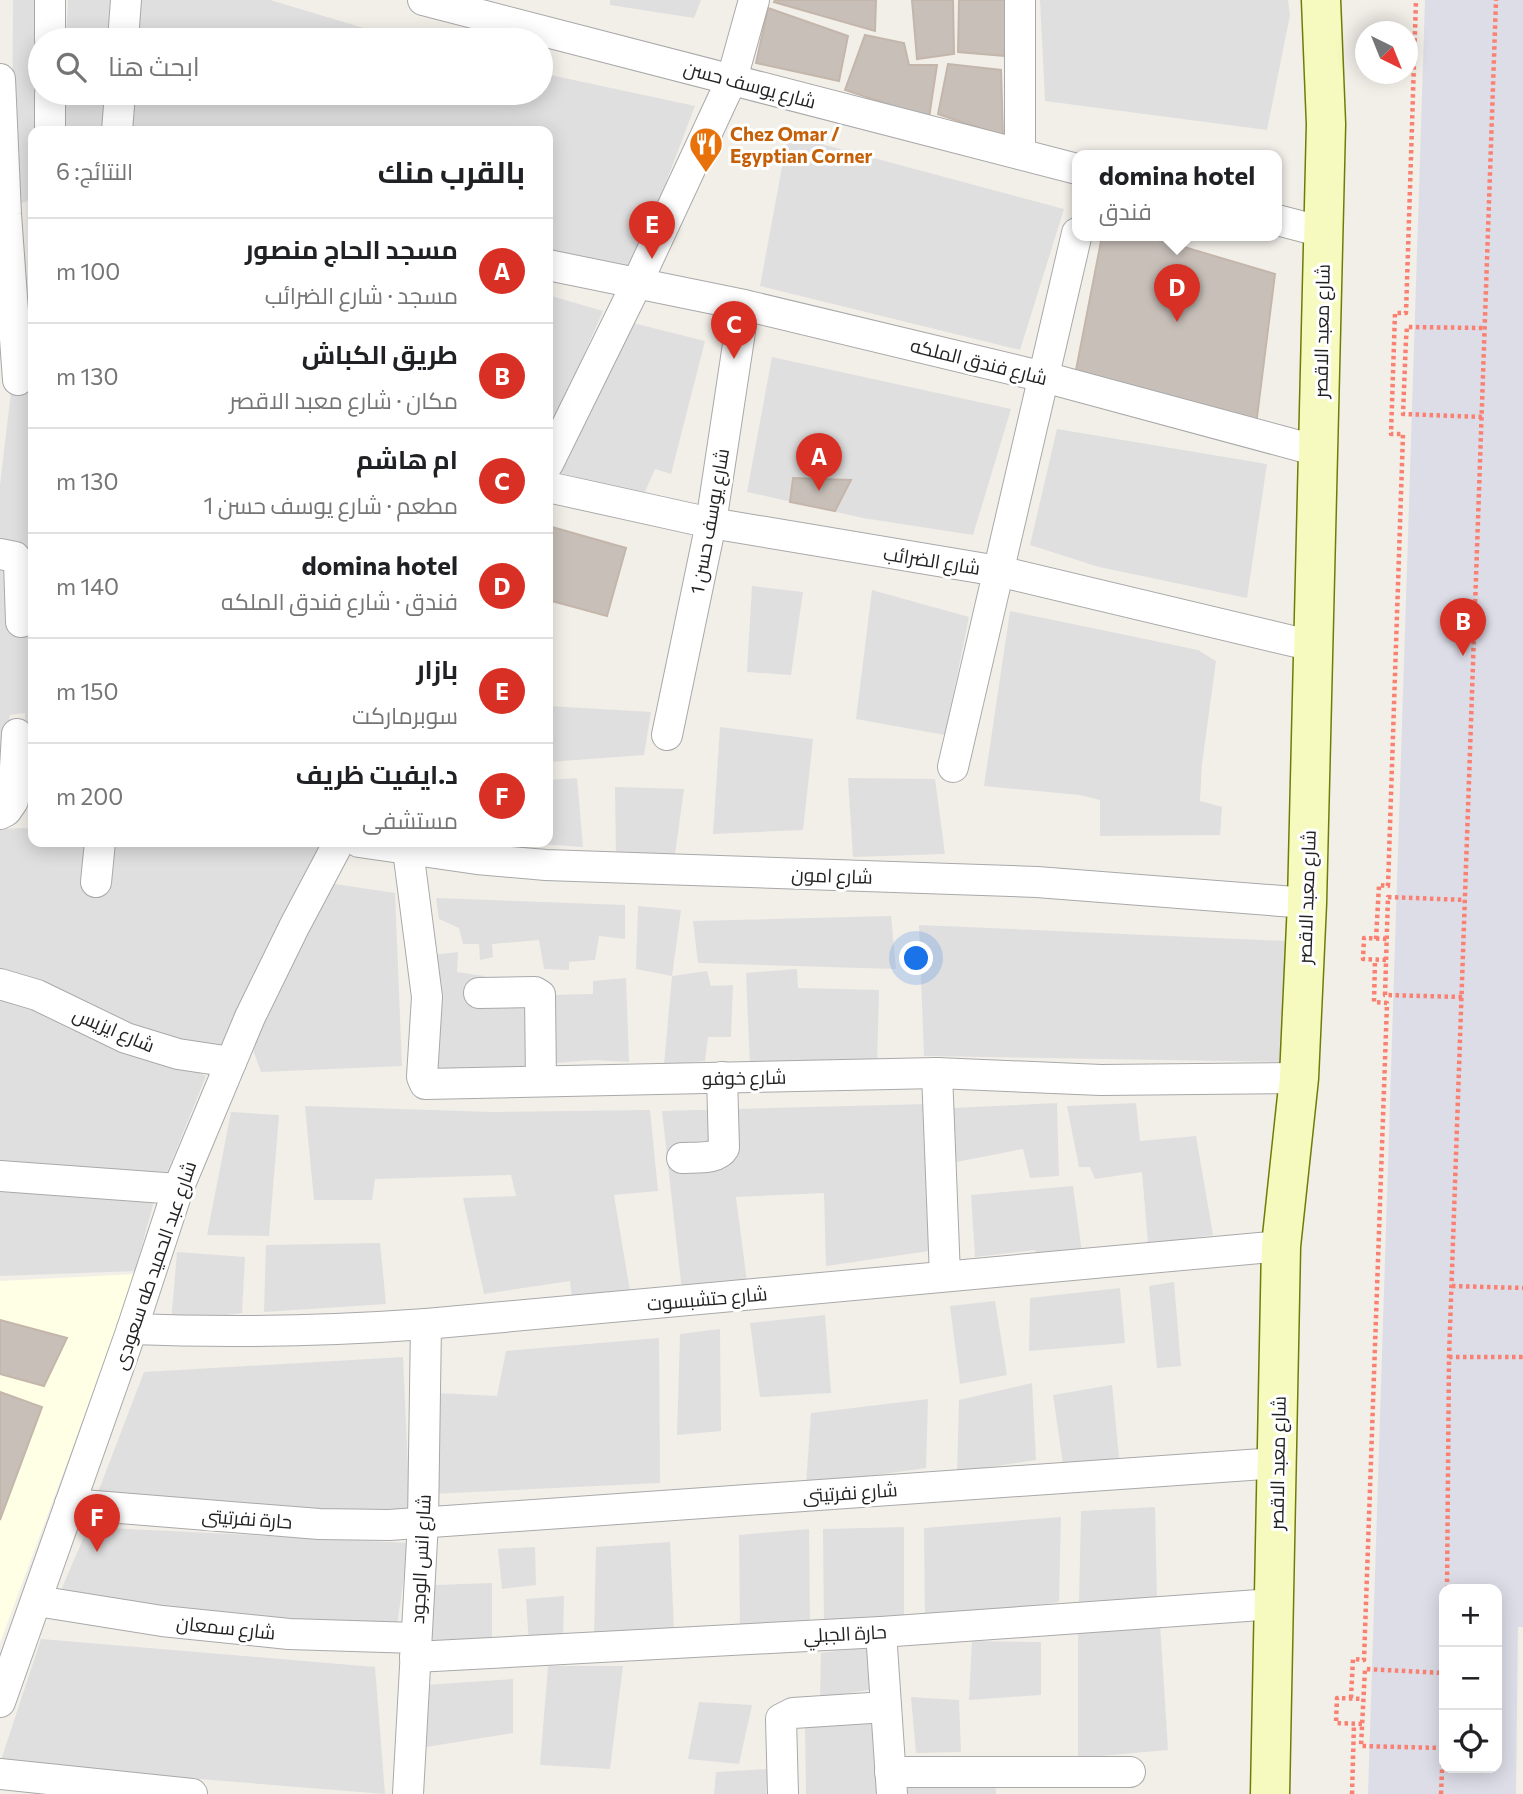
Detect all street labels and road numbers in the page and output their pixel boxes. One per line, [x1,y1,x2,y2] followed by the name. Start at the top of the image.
[681,55,819,116] street label: شارع يوسف حسن
[1308,264,1337,399] street label: شارع معبد الاقصر
[907,333,1050,392] street label: شارع فندق الملكه
[685,446,736,596] street label: شارع يوسف حسن 1
[881,541,982,582] street label: شارع الضرائب
[1292,830,1323,966] street label: شارع معبد الاقصر
[791,862,873,891] street label: شارع امون
[68,1001,158,1059] street label: شارع ايزيس
[702,1065,786,1092] street label: شارع خوفو
[108,1158,203,1373] street label: شارع عبد الحميد طه سعودى
[646,1281,768,1318] street label: شارع حتشبسوت
[1264,1396,1293,1531] street label: شارع معبد الاقصر
[802,1477,898,1510] street label: شارع نفرتيتى
[405,1493,438,1625] street label: شارع انس الوجود
[201,1503,293,1534] street label: حارة نفرتيتى
[175,1610,277,1647] street label: شارع سمعان
[803,1619,887,1651] street label: حارة الجبلي

